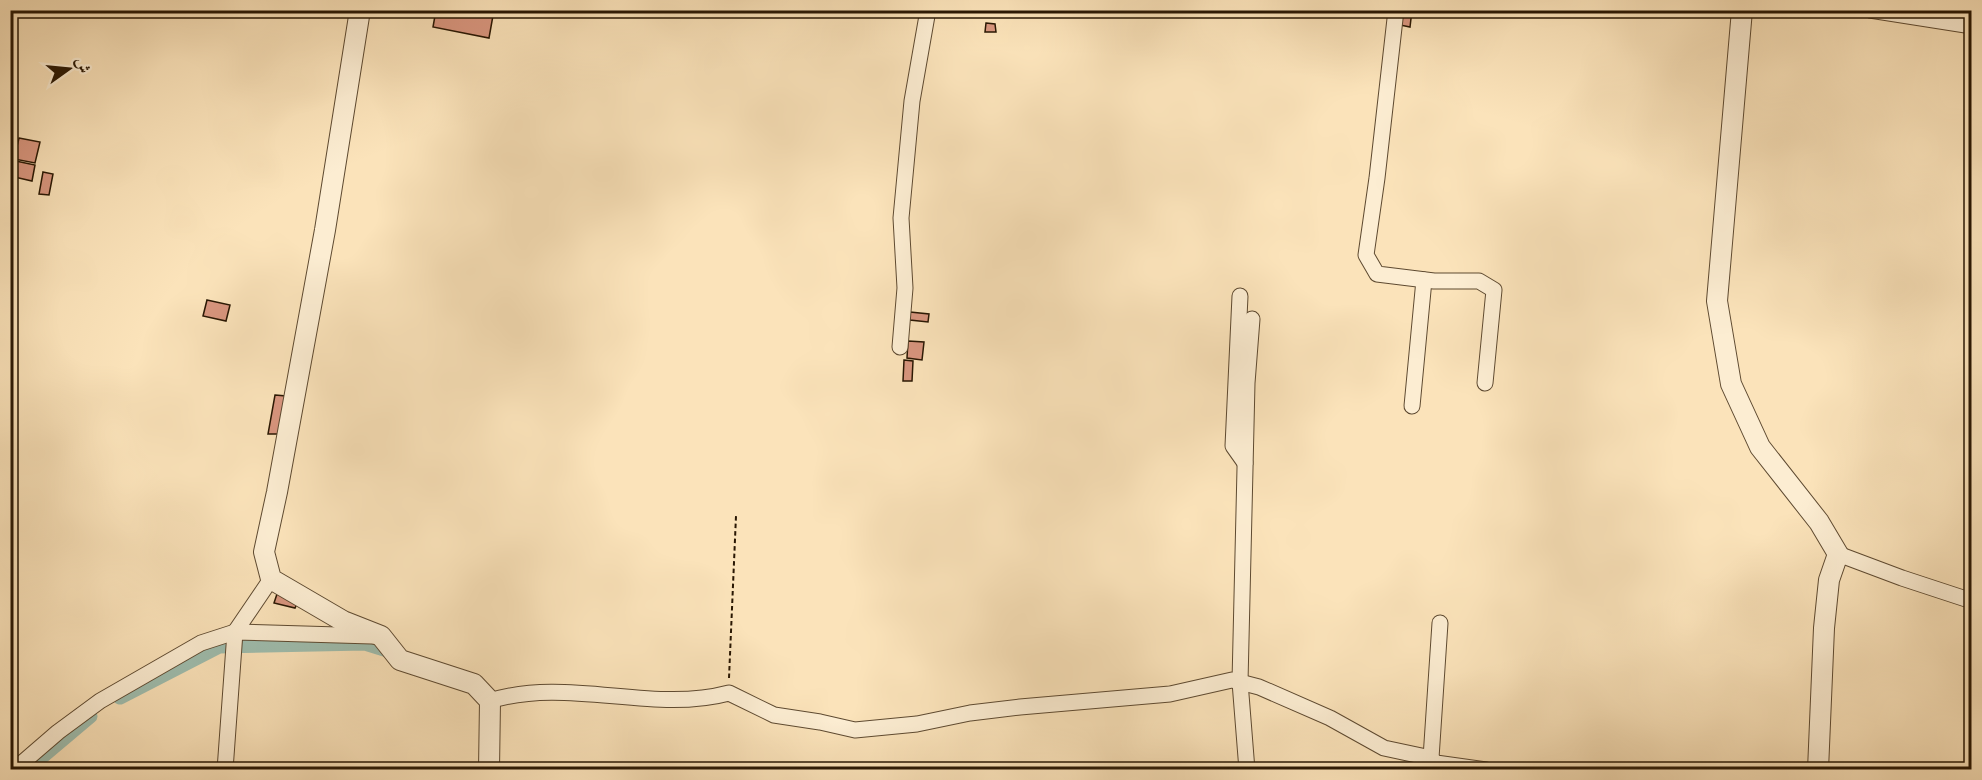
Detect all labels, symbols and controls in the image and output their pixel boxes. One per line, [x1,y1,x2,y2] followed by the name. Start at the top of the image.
[39,39,99,99] north arrow
[72,55,94,75] text: ش

